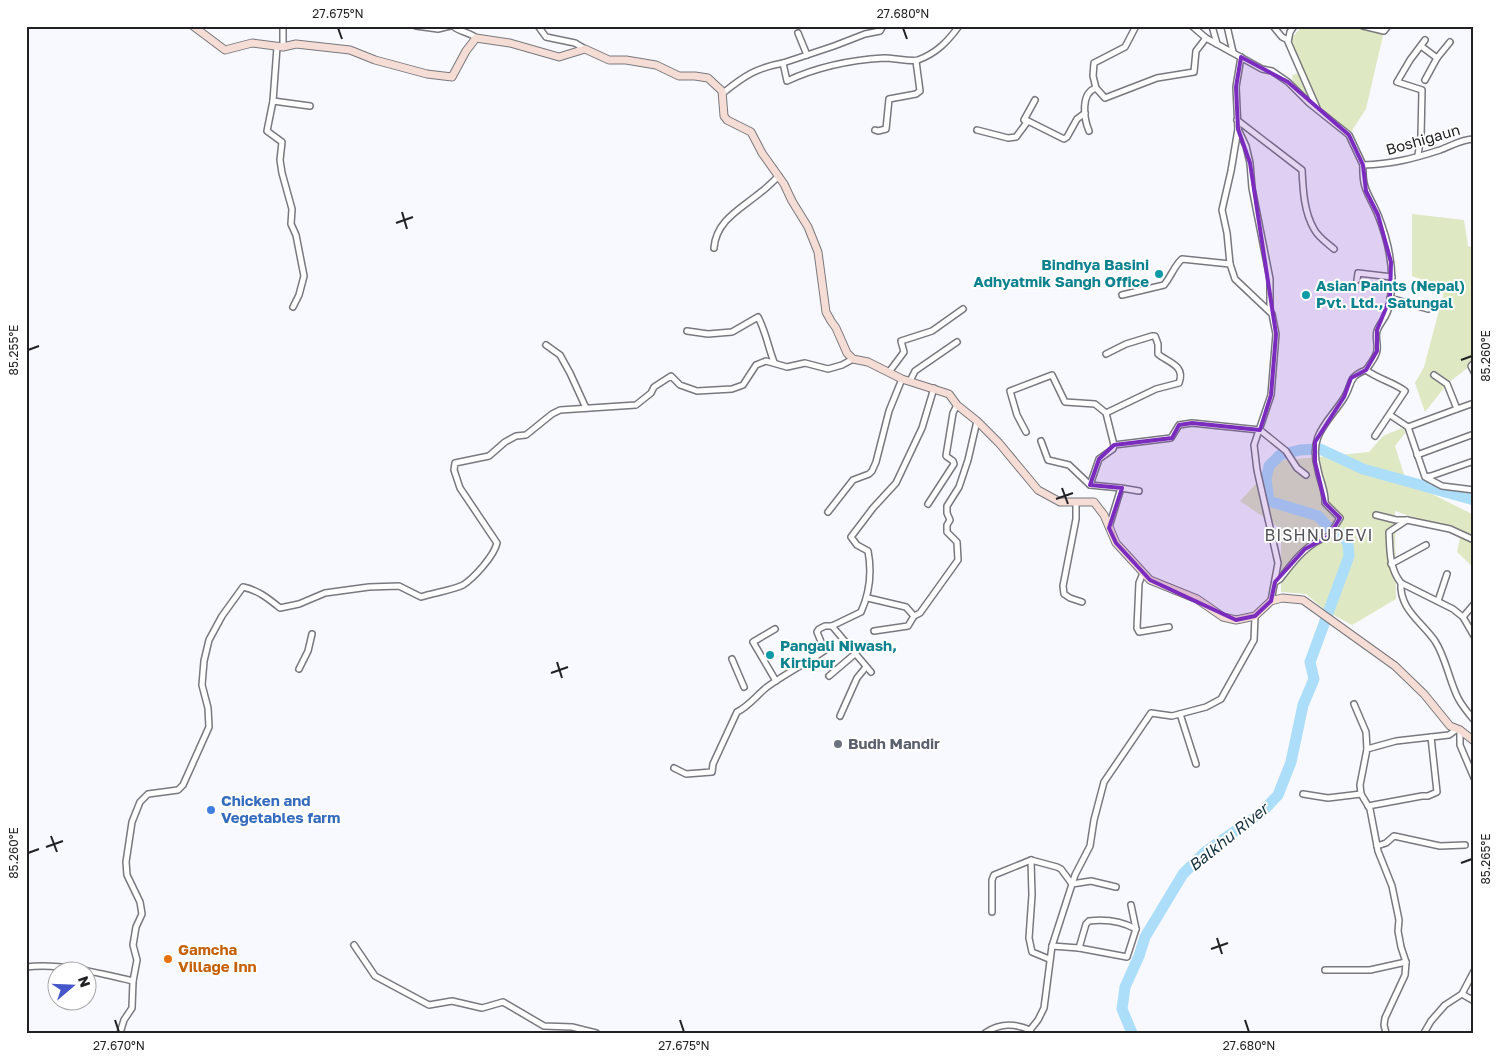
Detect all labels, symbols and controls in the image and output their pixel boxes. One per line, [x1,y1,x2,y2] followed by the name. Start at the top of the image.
[312,6,364,21] text: 27.675°N
[877,6,929,21] text: 27.680°N
[1384,120,1462,158] street label: Boshigaun
[973,255,1149,290] place label: Bindhya Basini Adhyatmik Sangh Office
[1153,268,1165,280] marker: Bindhya Basini Adhyatmik Sangh Office
[1316,276,1465,311] place label: Asian Paints (Nepal) Pvt. Ltd., Satungal
[1300,289,1312,301] marker: Asian Paints (Nepal) Pvt. Ltd., Satungal
[6,325,21,375] text: 85.255°E
[1478,330,1493,382] text: 85.260°E
[1265,525,1373,545] district label: BISHNUDEVI
[780,636,897,671] place label: Pangali Niwash, Kirtipur
[764,649,776,661] marker: Pangali Niwash, Kirtipur
[848,734,940,752] place label: Budh Mandir
[832,738,844,750] marker: Budh Mandir
[221,791,340,826] place label: Chicken and Vegetables farm
[1184,797,1274,875] water label: Balkhu River
[205,804,217,816] marker: Chicken and Vegetables farm
[6,827,21,879] text: 85.260°E
[1478,833,1493,885] text: 85.265°E
[178,940,257,975] place label: Gamcha Village Inn
[162,953,174,965] marker: Gamcha Village Inn
[48,962,98,1012] north arrow
[75,974,95,989] text: N
[93,1038,145,1053] text: 27.670°N
[658,1038,710,1053] text: 27.675°N
[1223,1038,1275,1053] text: 27.680°N

